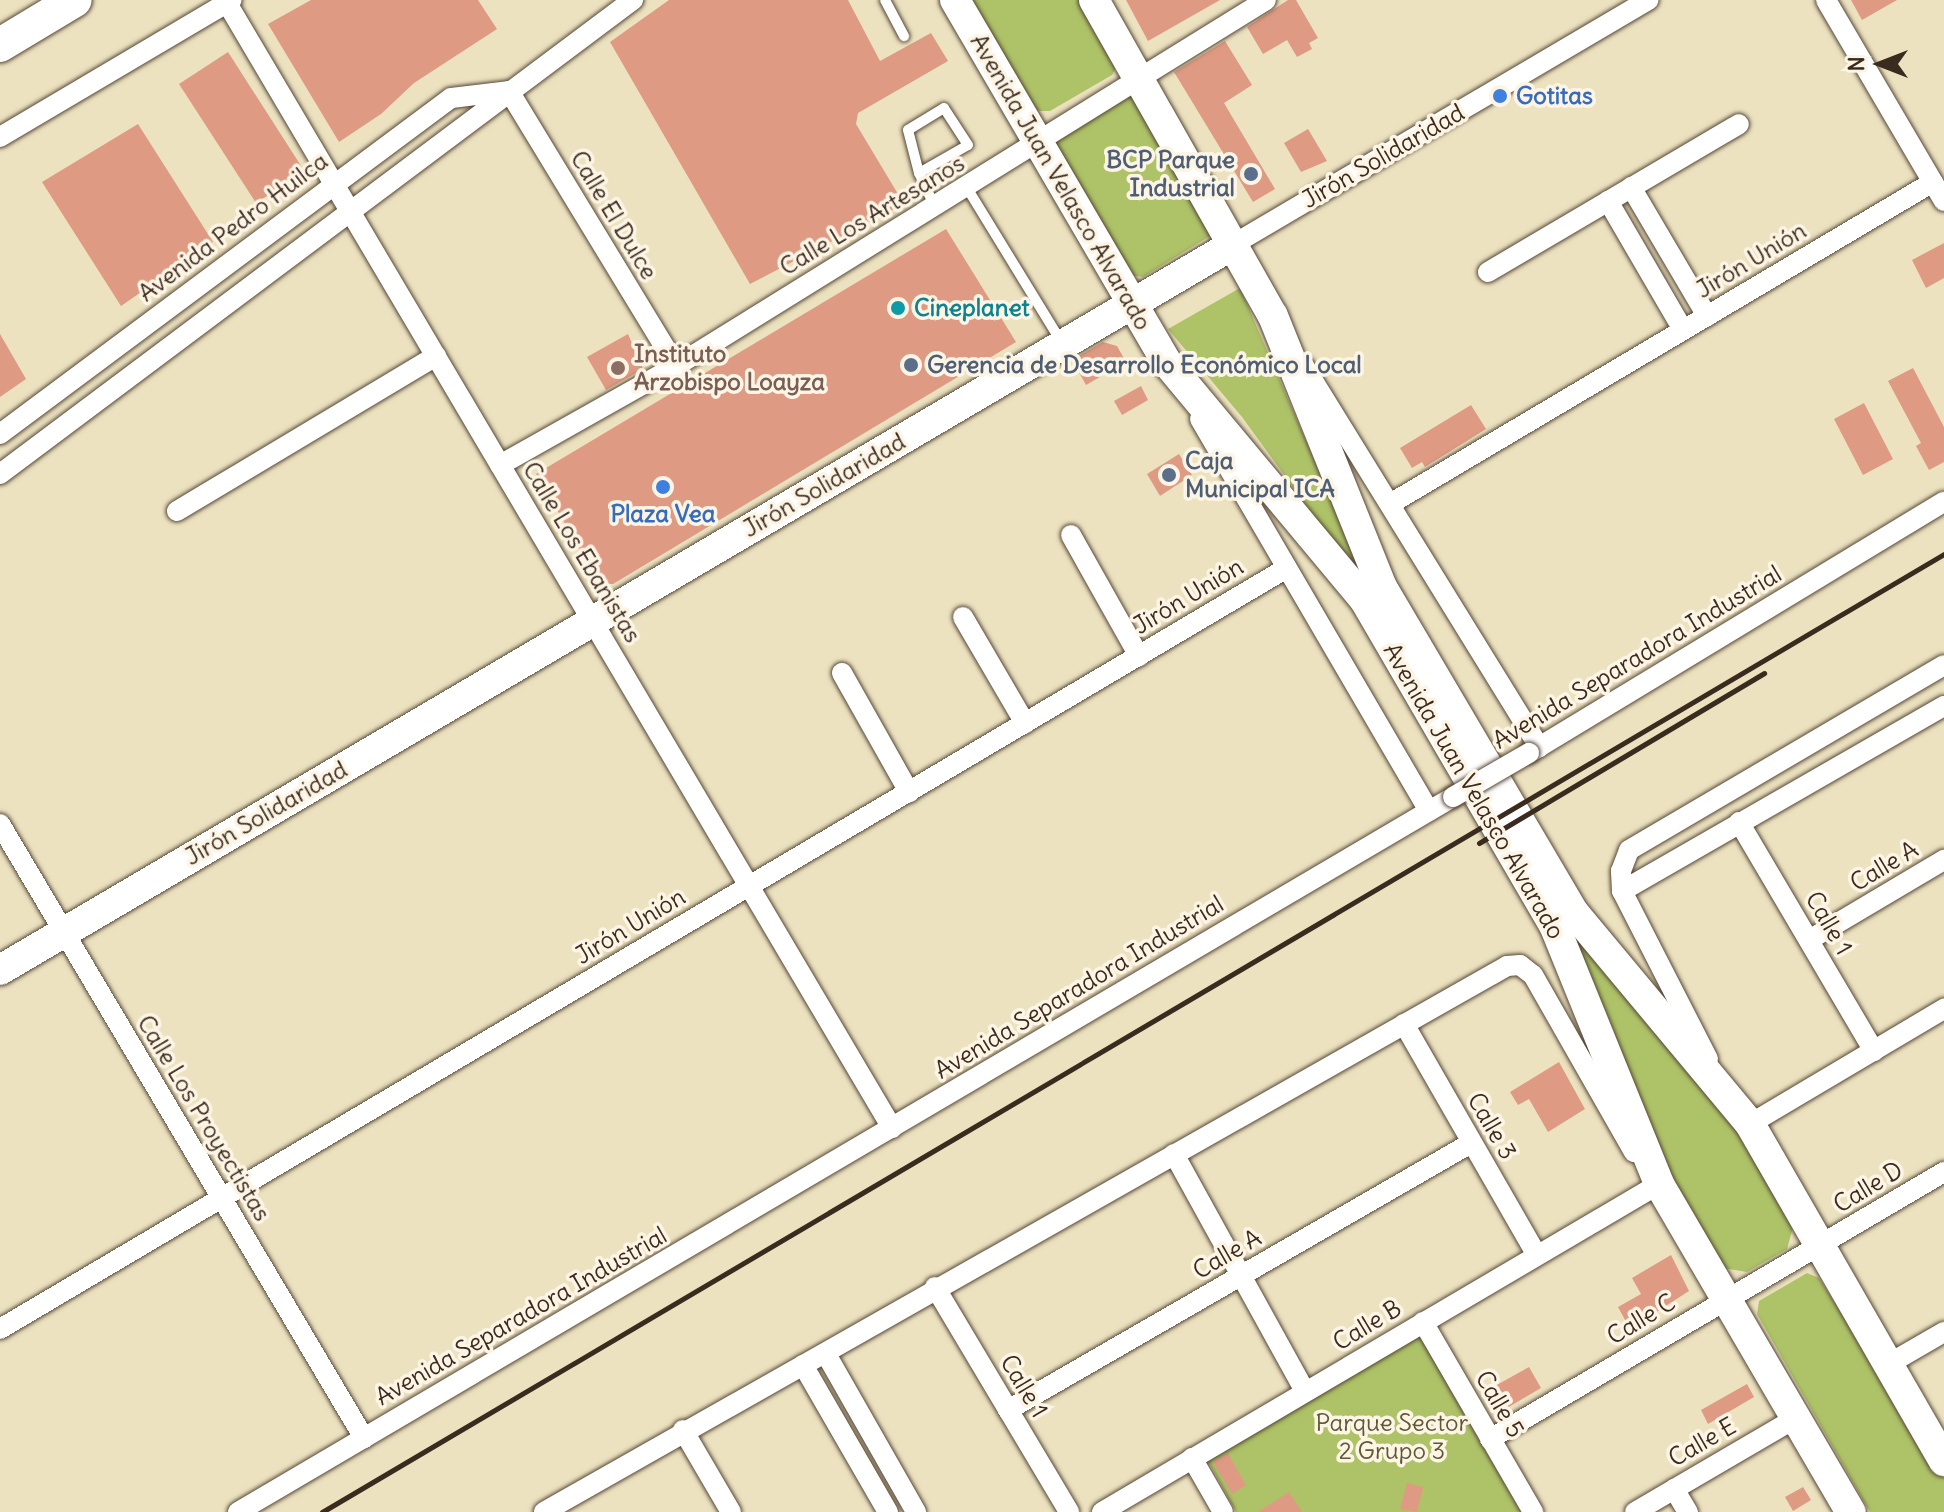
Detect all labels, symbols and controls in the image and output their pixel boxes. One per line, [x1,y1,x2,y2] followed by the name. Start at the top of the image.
[1840,24,1920,104] north arrow
[964,29,1158,335] street label: Avenida Juan Velasco Alvarado
[1842,56,1870,72] text: N
[1516,82,1593,110] place label: Gotitas
[1491,87,1509,105] marker: Gotitas
[1297,98,1469,214] street label: Jirón Solidaridad
[564,145,664,285] street label: Calle El Dulce
[133,146,333,308] street label: Avenida Pedro Huilca
[1106,146,1235,202] place label: BCP Parque Industrial
[774,148,970,282] street label: Calle Los Artesanos
[1242,165,1260,183] marker: BCP Parque Industrial
[1691,216,1811,304] street label: Jirón Unión
[914,294,1030,322] place label: Cineplanet
[889,299,907,317] marker: Cineplanet
[634,340,825,396] place label: Instituto Arzobispo Loayza
[927,351,1362,379] place label: Gerencia de Desarrollo Económico Local
[902,356,920,374] marker: Gerencia de Desarrollo Económico Local
[609,359,627,377] marker: Instituto Arzobispo Loayza
[738,427,910,543] street label: Jirón Solidaridad
[1185,447,1335,503] place label: Caja Municipal ICA
[517,456,647,648] street label: Calle Los Ebanistas
[1160,466,1178,484] marker: Caja Municipal ICA
[654,478,672,496] marker: Plaza Vea
[611,500,715,528] place label: Plaza Vea
[1128,552,1248,640] street label: Jirón Unión
[1487,559,1787,755] street label: Avenida Separadora Industrial
[1377,638,1571,944] street label: Avenida Juan Velasco Alvarado
[180,755,352,871] street label: Jirón Solidaridad
[1845,835,1923,897] street label: Calle A
[570,882,690,970] street label: Jirón Unión
[1799,886,1859,960] street label: Calle 1
[929,889,1229,1085] street label: Avenida Separadora Industrial
[131,1010,277,1226] street label: Calle Los Proyectistas
[1461,1087,1523,1165] street label: Calle 3
[1828,1155,1908,1219] street label: Calle D
[370,1221,672,1411] street label: Avenida Separadora Industrial
[1188,1223,1266,1285] street label: Calle A
[1602,1287,1680,1351] street label: Calle C
[1328,1293,1406,1357] street label: Calle B
[994,1349,1054,1423] street label: Calle 1
[1469,1365,1531,1443] street label: Calle 5
[1316,1409,1468,1465] park label: Parque Sector 2 Grupo 3
[1663,1411,1741,1473] street label: Calle E

